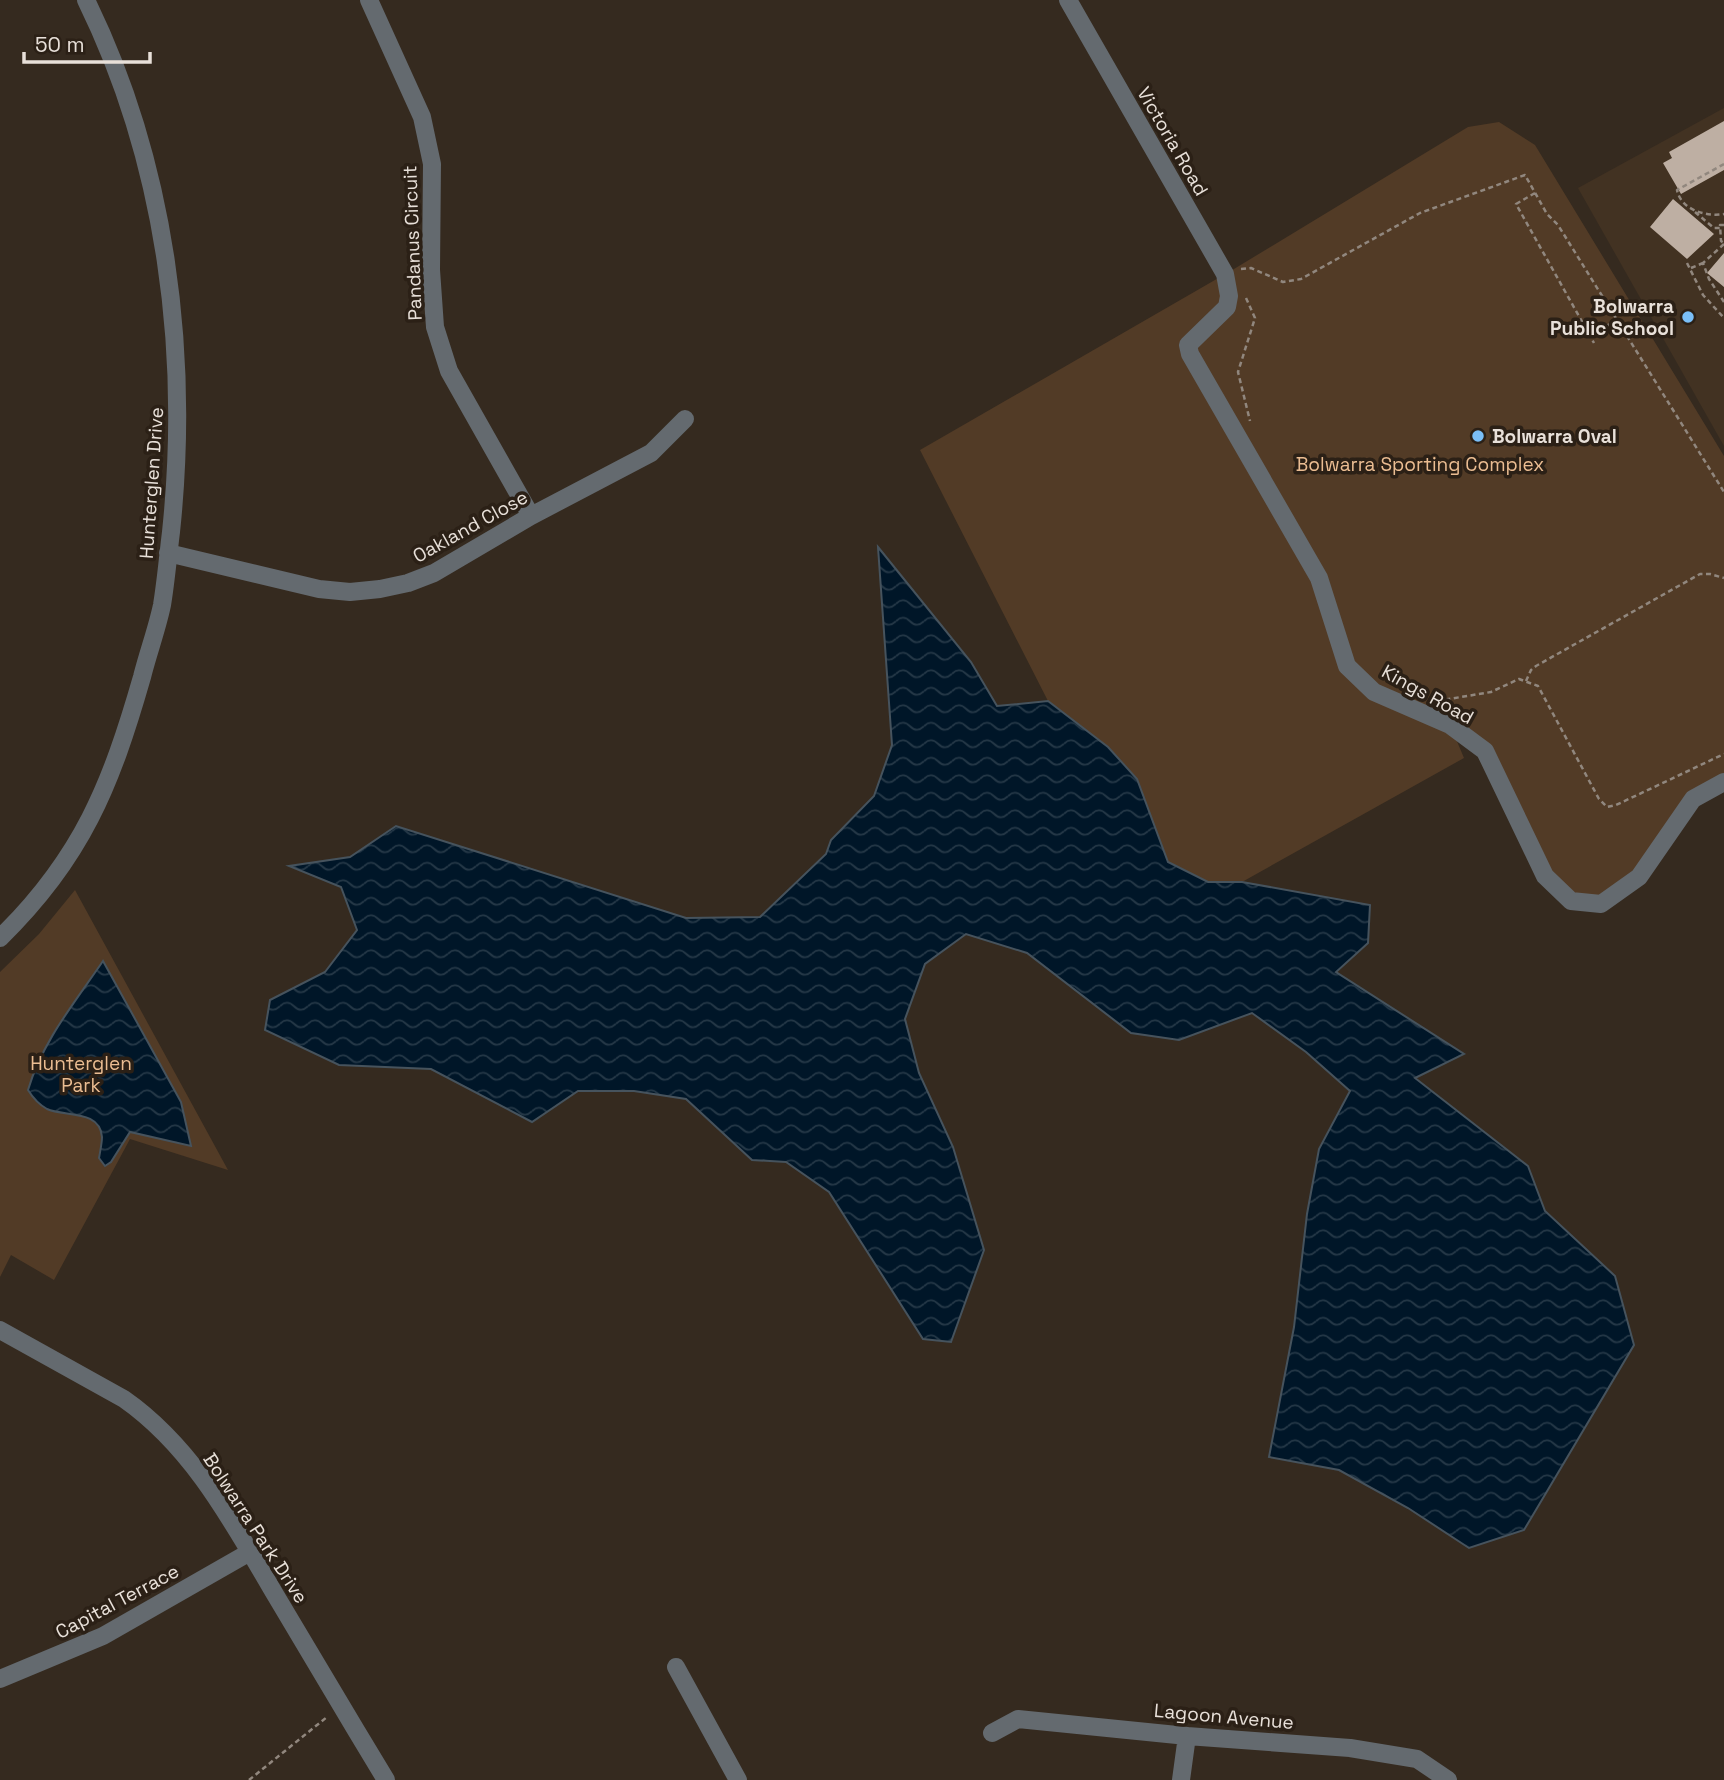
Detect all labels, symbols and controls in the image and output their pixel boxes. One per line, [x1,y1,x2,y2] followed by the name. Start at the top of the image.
[24,21,150,65] scale bar
[35,31,85,58] text: 50 m
[1131,82,1214,200] street label: Victoria Road
[397,165,428,321] street label: Pandanus Circuit
[1550,294,1674,341] place label: Bolwarra Public School
[1680,309,1696,325] marker: Bolwarra Public School
[134,406,169,560] street label: Hunterglen Drive
[1492,424,1617,449] place label: Bolwarra Oval
[1470,428,1486,444] marker: Bolwarra Oval
[1296,452,1544,477] park label: Bolwarra Sporting Complex
[408,484,532,568] street label: Oakland Close
[1377,659,1478,730] street label: Kings Road
[30,1051,132,1098] park label: Hunterglen Park
[198,1448,314,1608] street label: Bolwarra Park Drive
[51,1558,183,1645] street label: Capital Terrace
[1153,1698,1295,1735] street label: Lagoon Avenue

